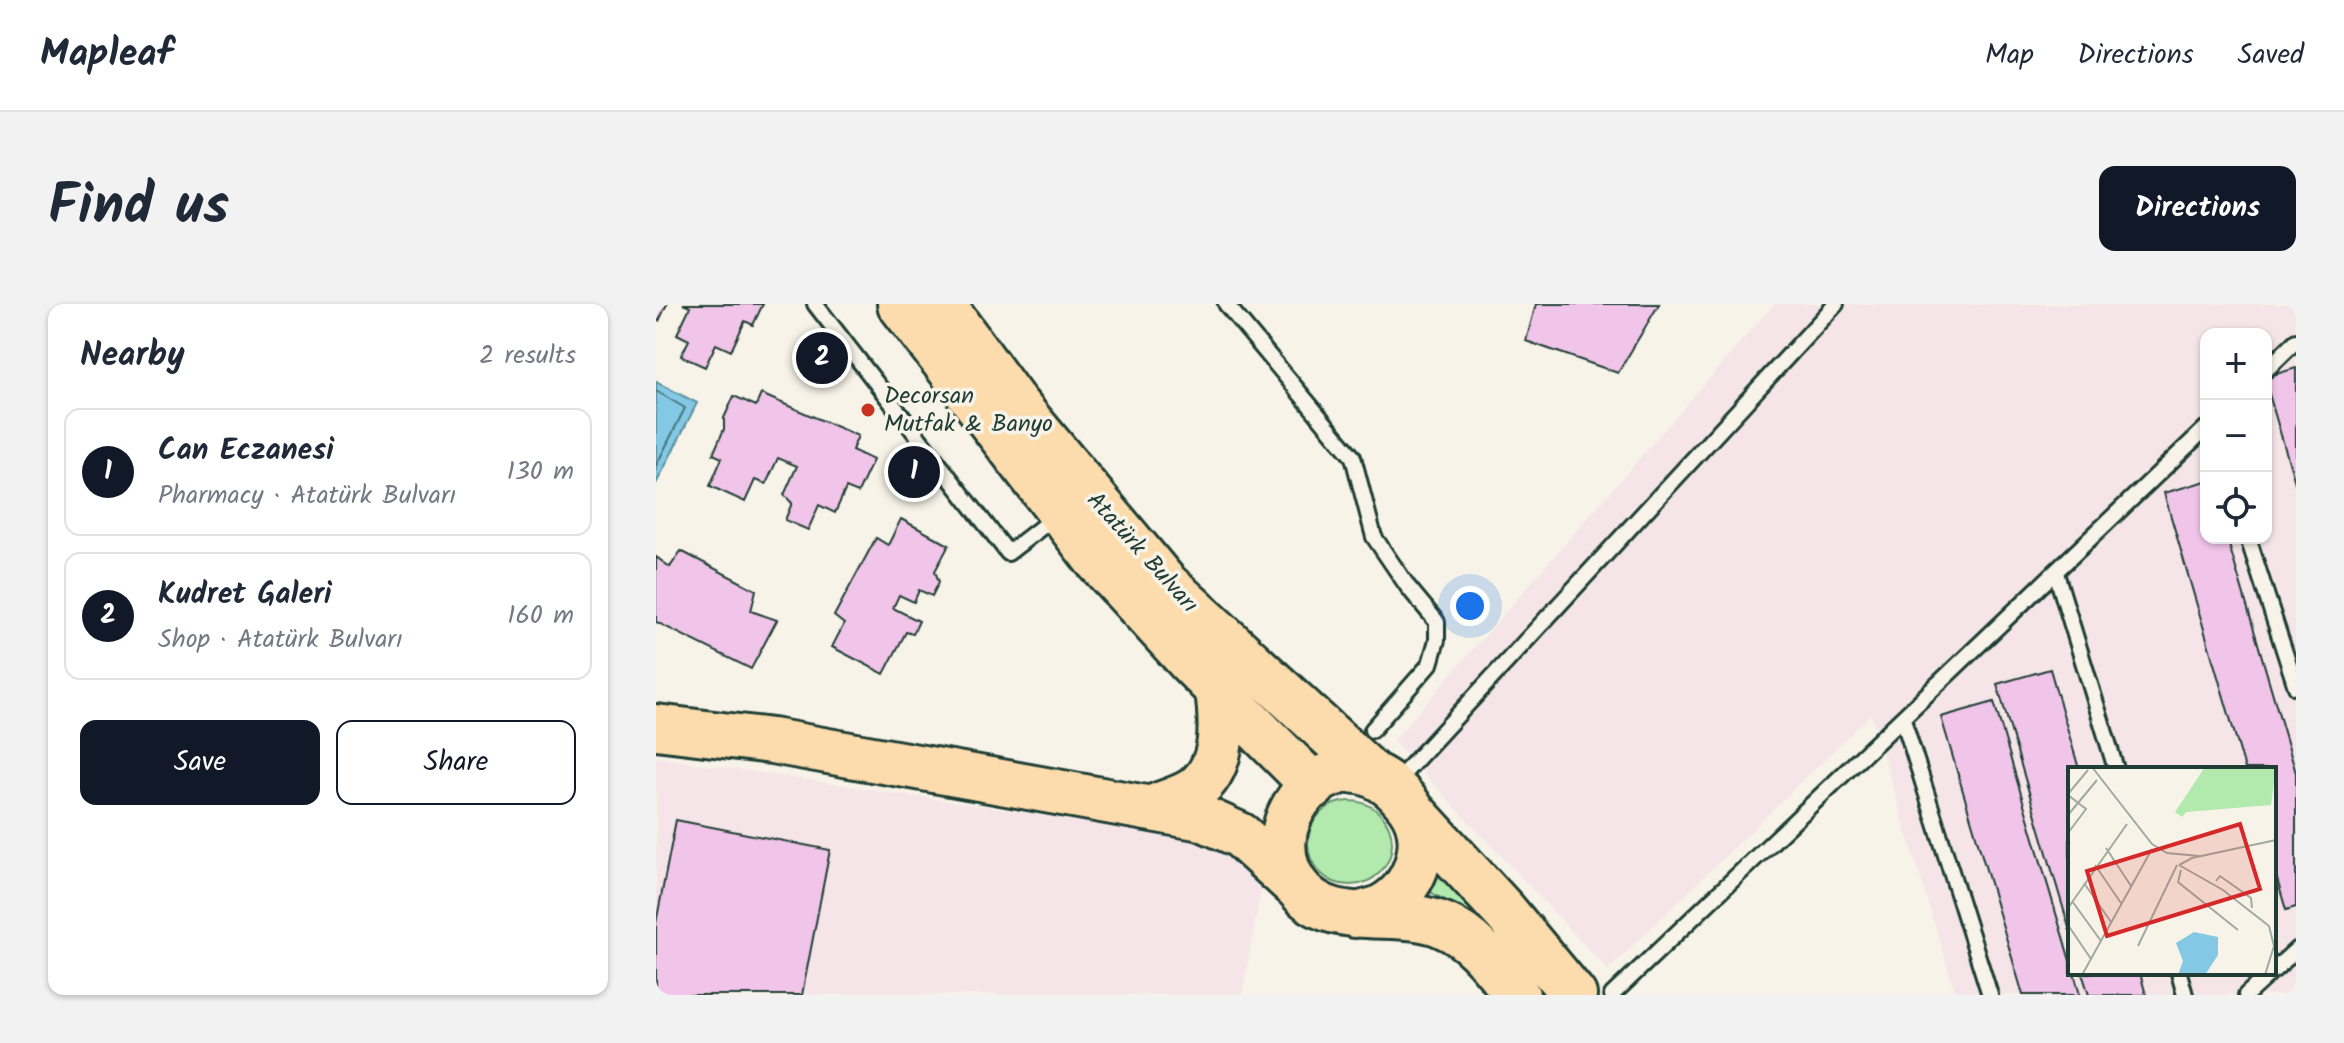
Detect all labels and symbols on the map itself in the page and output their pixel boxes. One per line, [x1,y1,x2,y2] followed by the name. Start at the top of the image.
[796,328,848,388] pin: 2
[884,377,1053,444] place label: Decorsan Mutfak & Banyo
[859,401,877,419] marker: Decorsan Mutfak & Banyo
[888,442,940,502] pin: 1
[1076,483,1208,623] street label: Atatürk Bulvarı
[1450,586,1490,626] your location
[2068,767,2276,975] inset map

